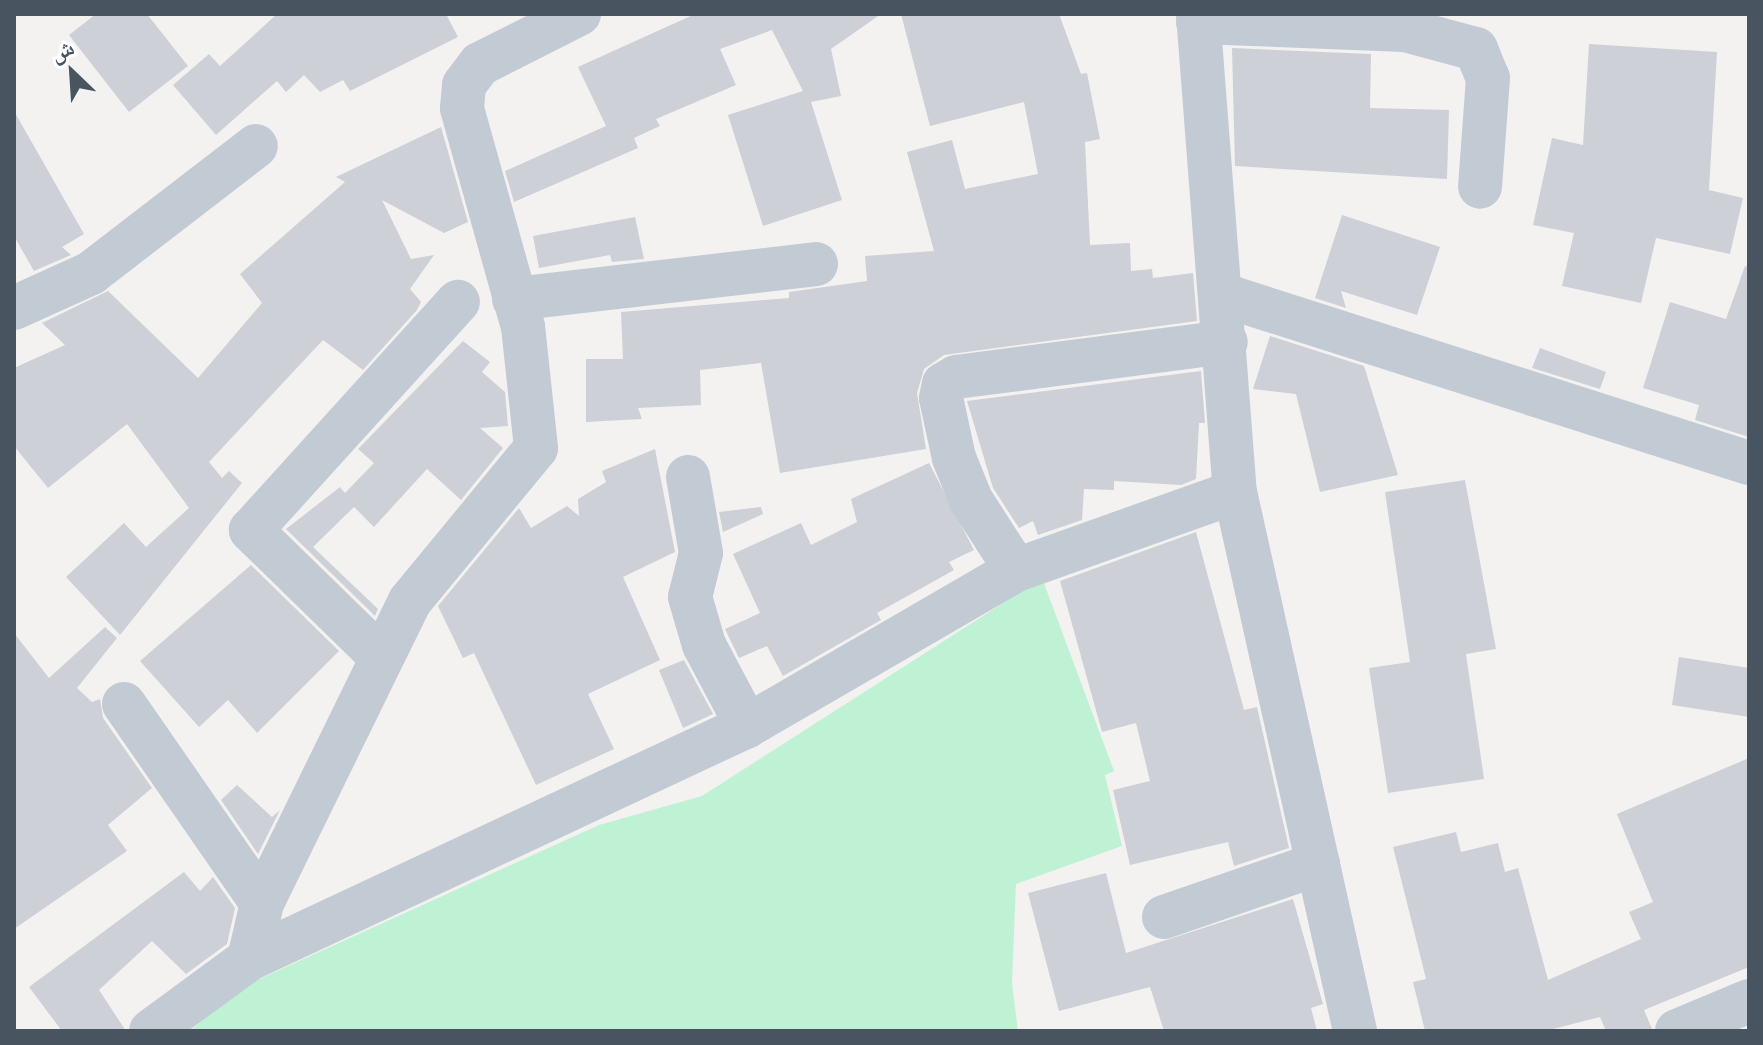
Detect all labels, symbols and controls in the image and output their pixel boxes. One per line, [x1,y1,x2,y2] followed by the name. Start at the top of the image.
[32,32,112,112] north arrow
[45,33,78,67] text: ش

